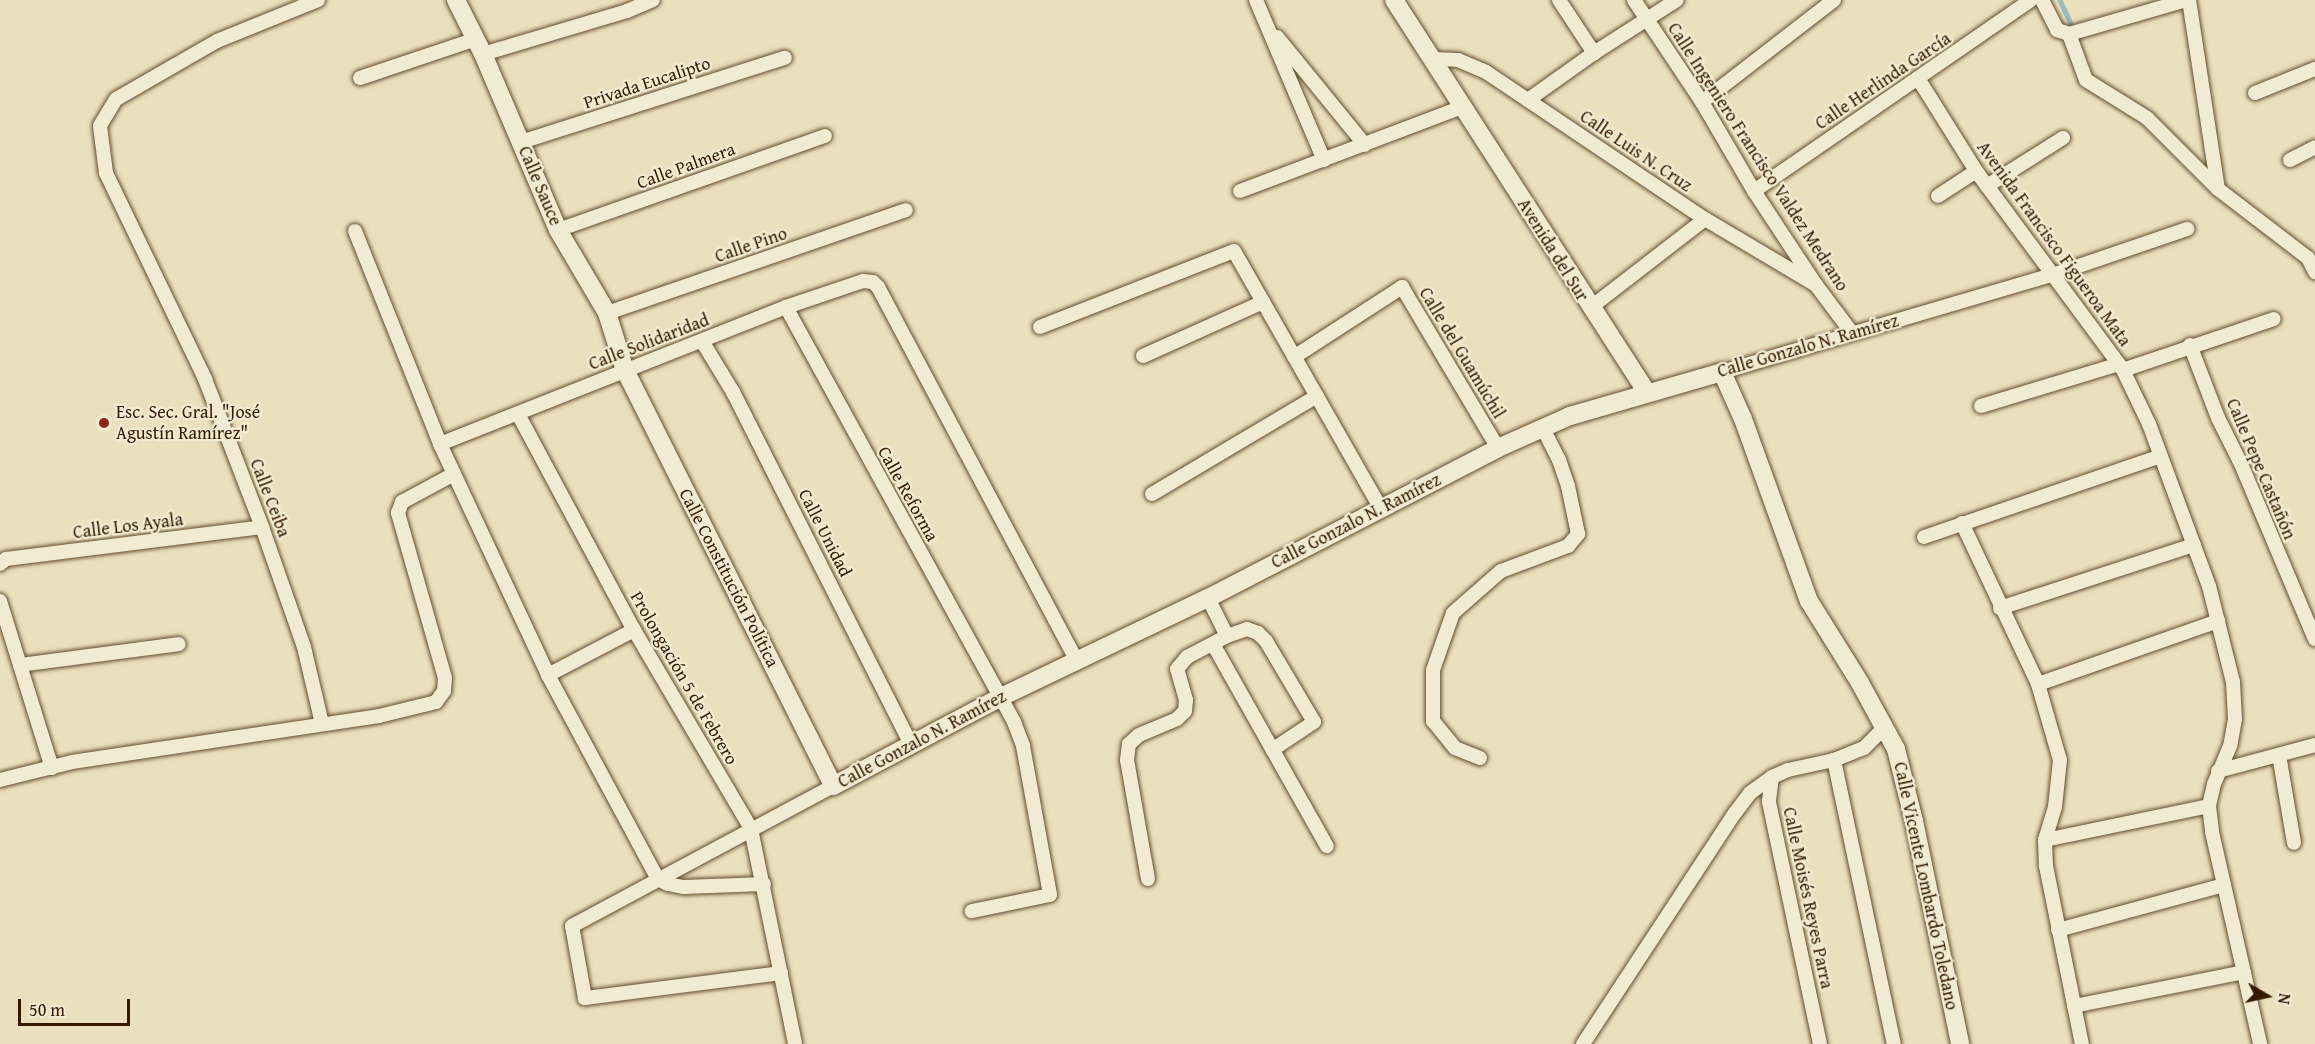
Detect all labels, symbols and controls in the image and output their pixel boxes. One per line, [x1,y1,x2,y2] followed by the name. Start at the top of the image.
[1663,19,1853,295] street label: Calle Ingeniero Francisco Valdez Medrano
[1811,28,1955,134] street label: Calle Herlinda García
[581,52,713,114] street label: Privada Eucalipto
[1576,106,1696,196] street label: Calle Luis N. Cruz
[1972,137,2136,351] street label: Avenida Francisco Figueroa Mata
[634,138,738,194] street label: Calle Palmera
[514,143,566,229] street label: Calle Sauce
[1513,195,1593,305] street label: Avenida del Sur
[712,223,790,267] street label: Calle Pino
[1414,284,1510,422] street label: Calle del Guamúchil
[586,309,712,375] street label: Calle Solidaridad
[1715,310,1901,382] street label: Calle Gonzalo N. Ramírez
[2222,395,2300,543] street label: Calle Pepe Castañón
[116,402,260,444] place label: Esc. Sec. Gral. "José Agustín Ramírez"
[97,416,111,430] marker: Esc. Sec. Gral. "José Agustín Ramírez"
[873,443,943,545] street label: Calle Reforma
[245,456,295,540] street label: Calle Ceiba
[1268,469,1444,573] street label: Calle Gonzalo N. Ramírez
[675,485,783,671] street label: Calle Constitución Política
[794,486,856,580] street label: Calle Unidad
[72,509,184,543] street label: Calle Los Ayala
[626,588,742,768] street label: Prolongación 5 de Febrero
[834,685,1010,793] street label: Calle Gonzalo N. Ramírez
[1889,760,1963,1012] street label: Calle Vicente Lombardo Toledano
[1778,805,1838,991] street label: Calle Moisés Reyes Parra
[2237,966,2297,1026] north arrow
[21,987,134,1025] scale bar
[2272,992,2297,1006] text: N
[29,996,65,1023] text: 50 m

